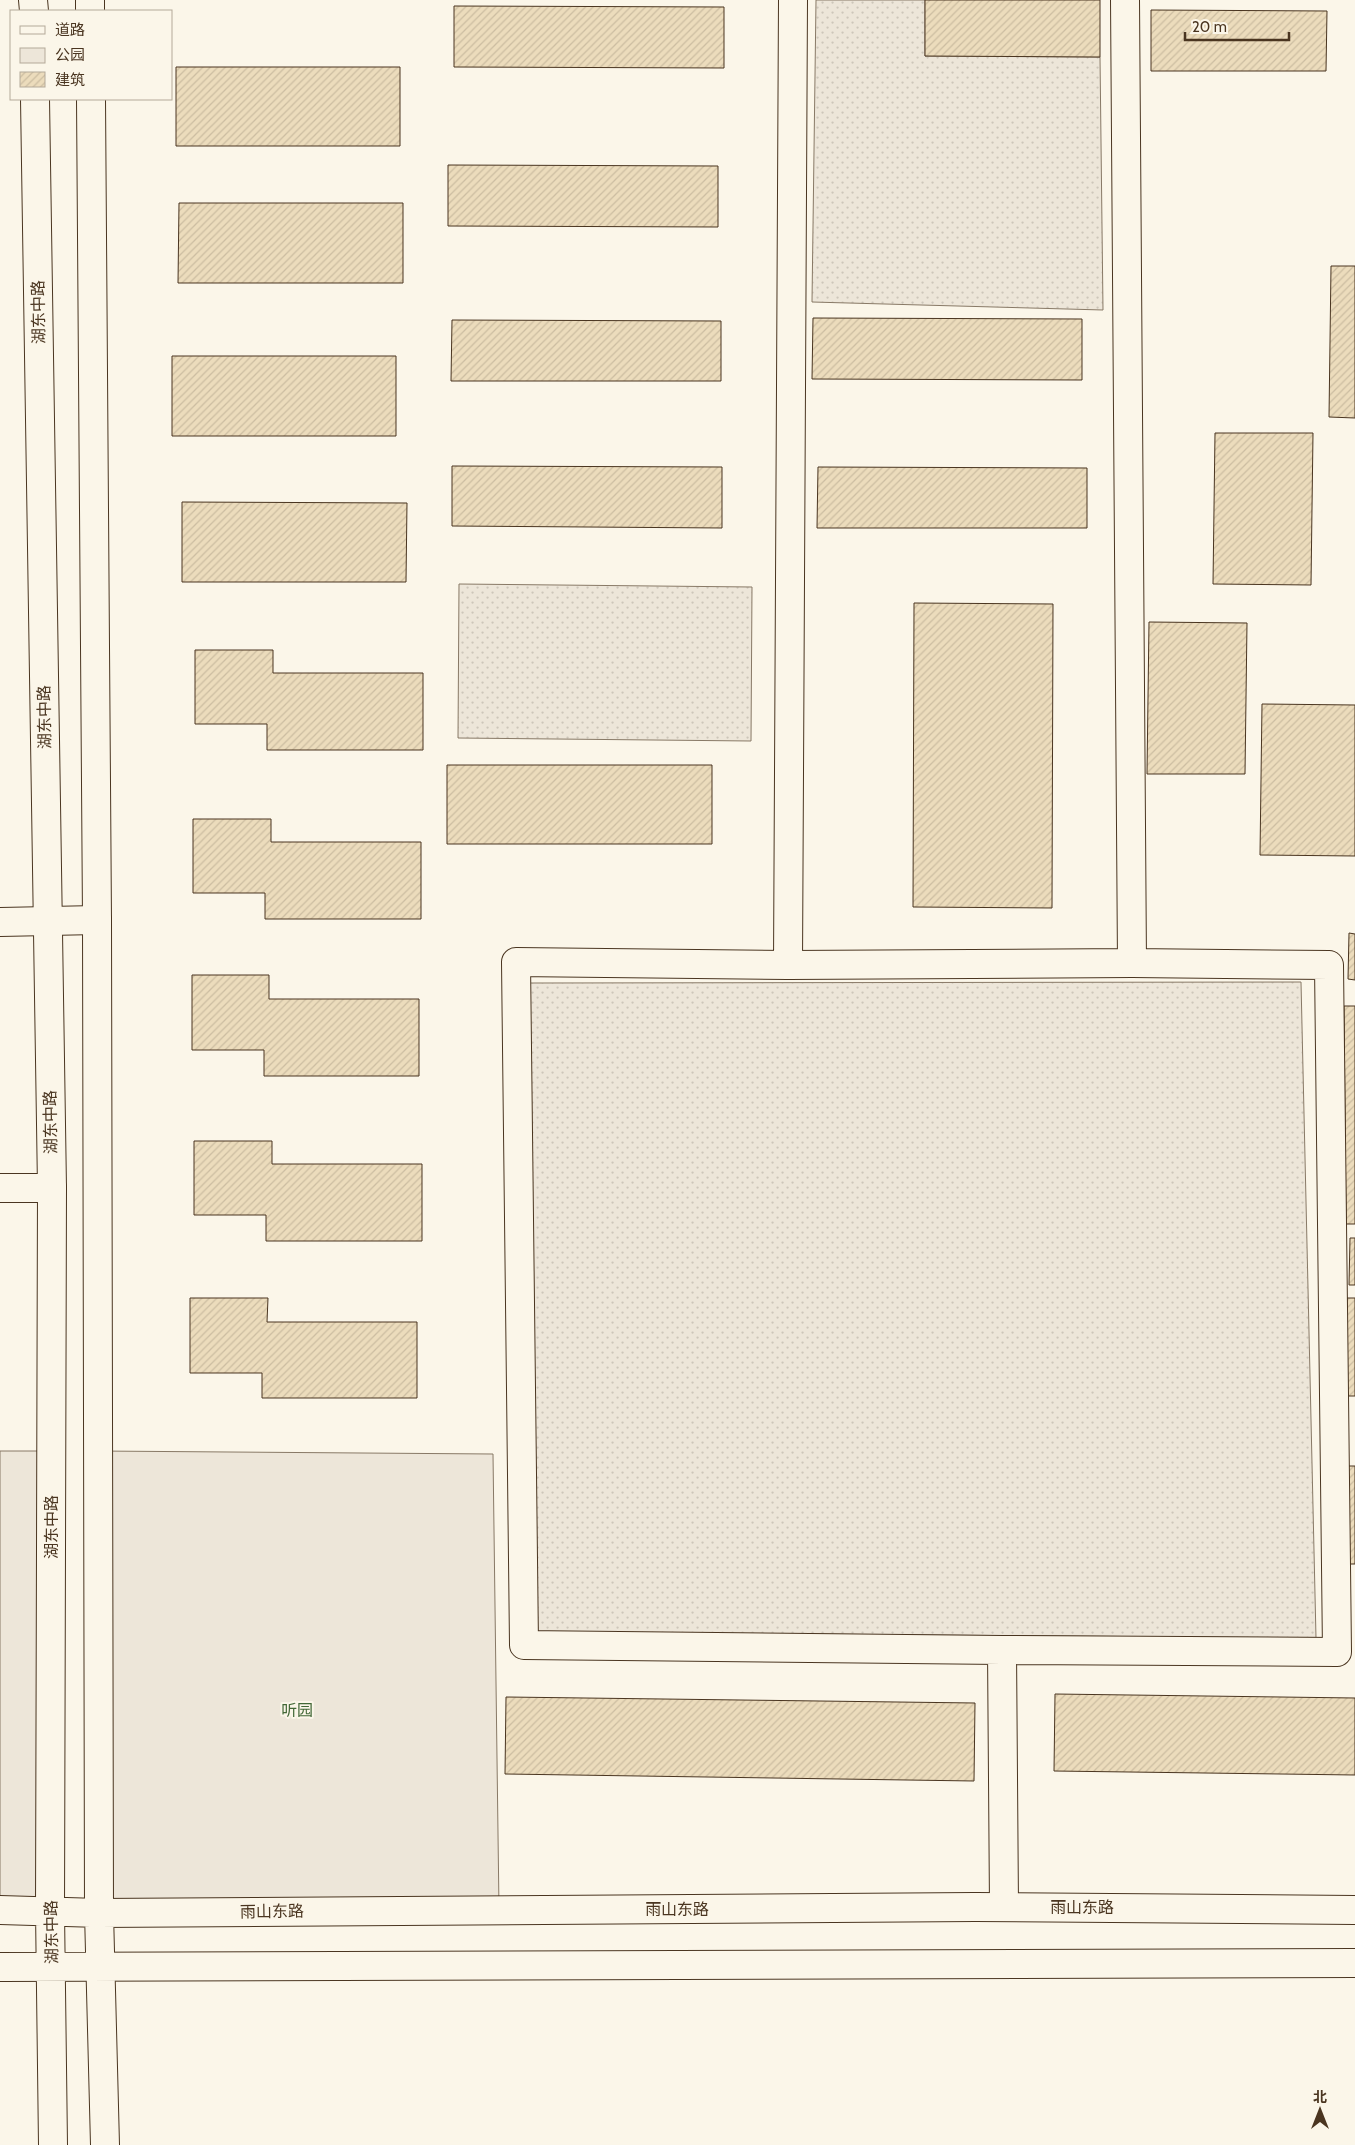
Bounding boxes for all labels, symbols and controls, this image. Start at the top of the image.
legend [10,10,172,100]
scale bar [1185,10,1289,42]
text: 20 m [1192,18,1227,36]
text: 道路 [55,21,85,39]
text: 公园 [55,46,85,64]
text: 建筑 [55,71,85,89]
street label: 湖东中路 [28,280,49,344]
street label: 湖东中路 [34,685,55,749]
street label: 湖东中路 [40,1090,61,1154]
street label: 湖东中路 [42,1495,61,1559]
park label: 听园 [281,1701,313,1720]
street label: 雨山东路 [1050,1898,1114,1917]
street label: 湖东中路 [41,1900,62,1964]
street label: 雨山东路 [645,1900,709,1919]
street label: 雨山东路 [240,1901,304,1922]
north arrow [1295,2085,1345,2135]
text: 北 [1313,2088,1327,2106]

